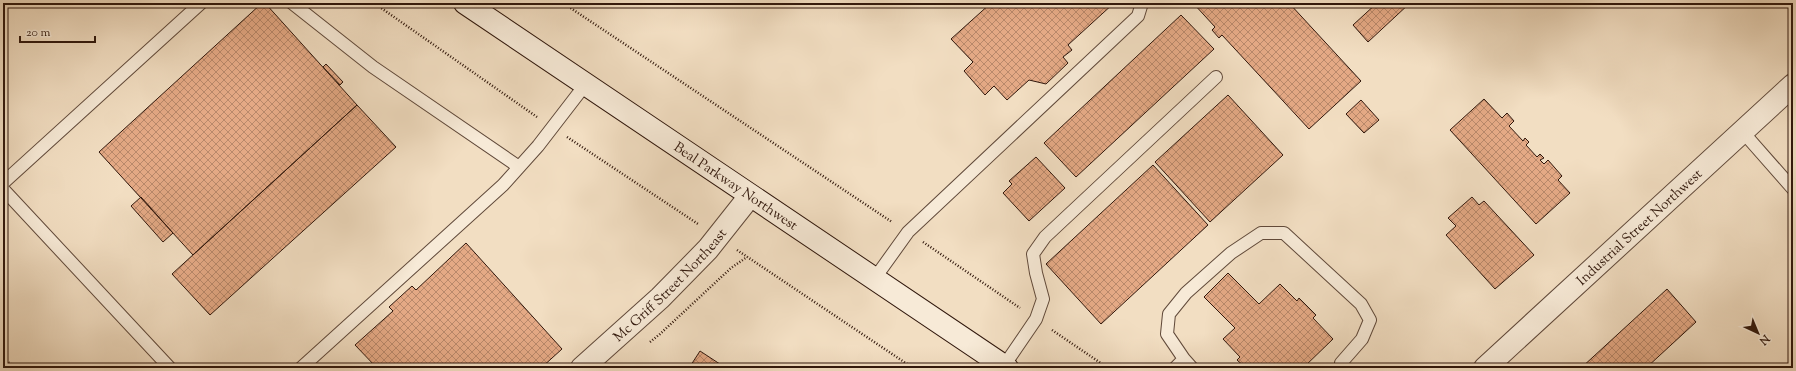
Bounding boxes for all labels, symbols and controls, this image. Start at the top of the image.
scale bar [20,18,95,44]
text: 20 m [26,24,51,42]
street label: Beal Parkway Northwest [669,138,801,236]
street label: Industrial Street Northwest [1573,165,1708,291]
street label: Mc Griff Street Northeast [610,225,733,347]
north arrow [1738,313,1778,353]
text: N [1755,330,1774,348]

